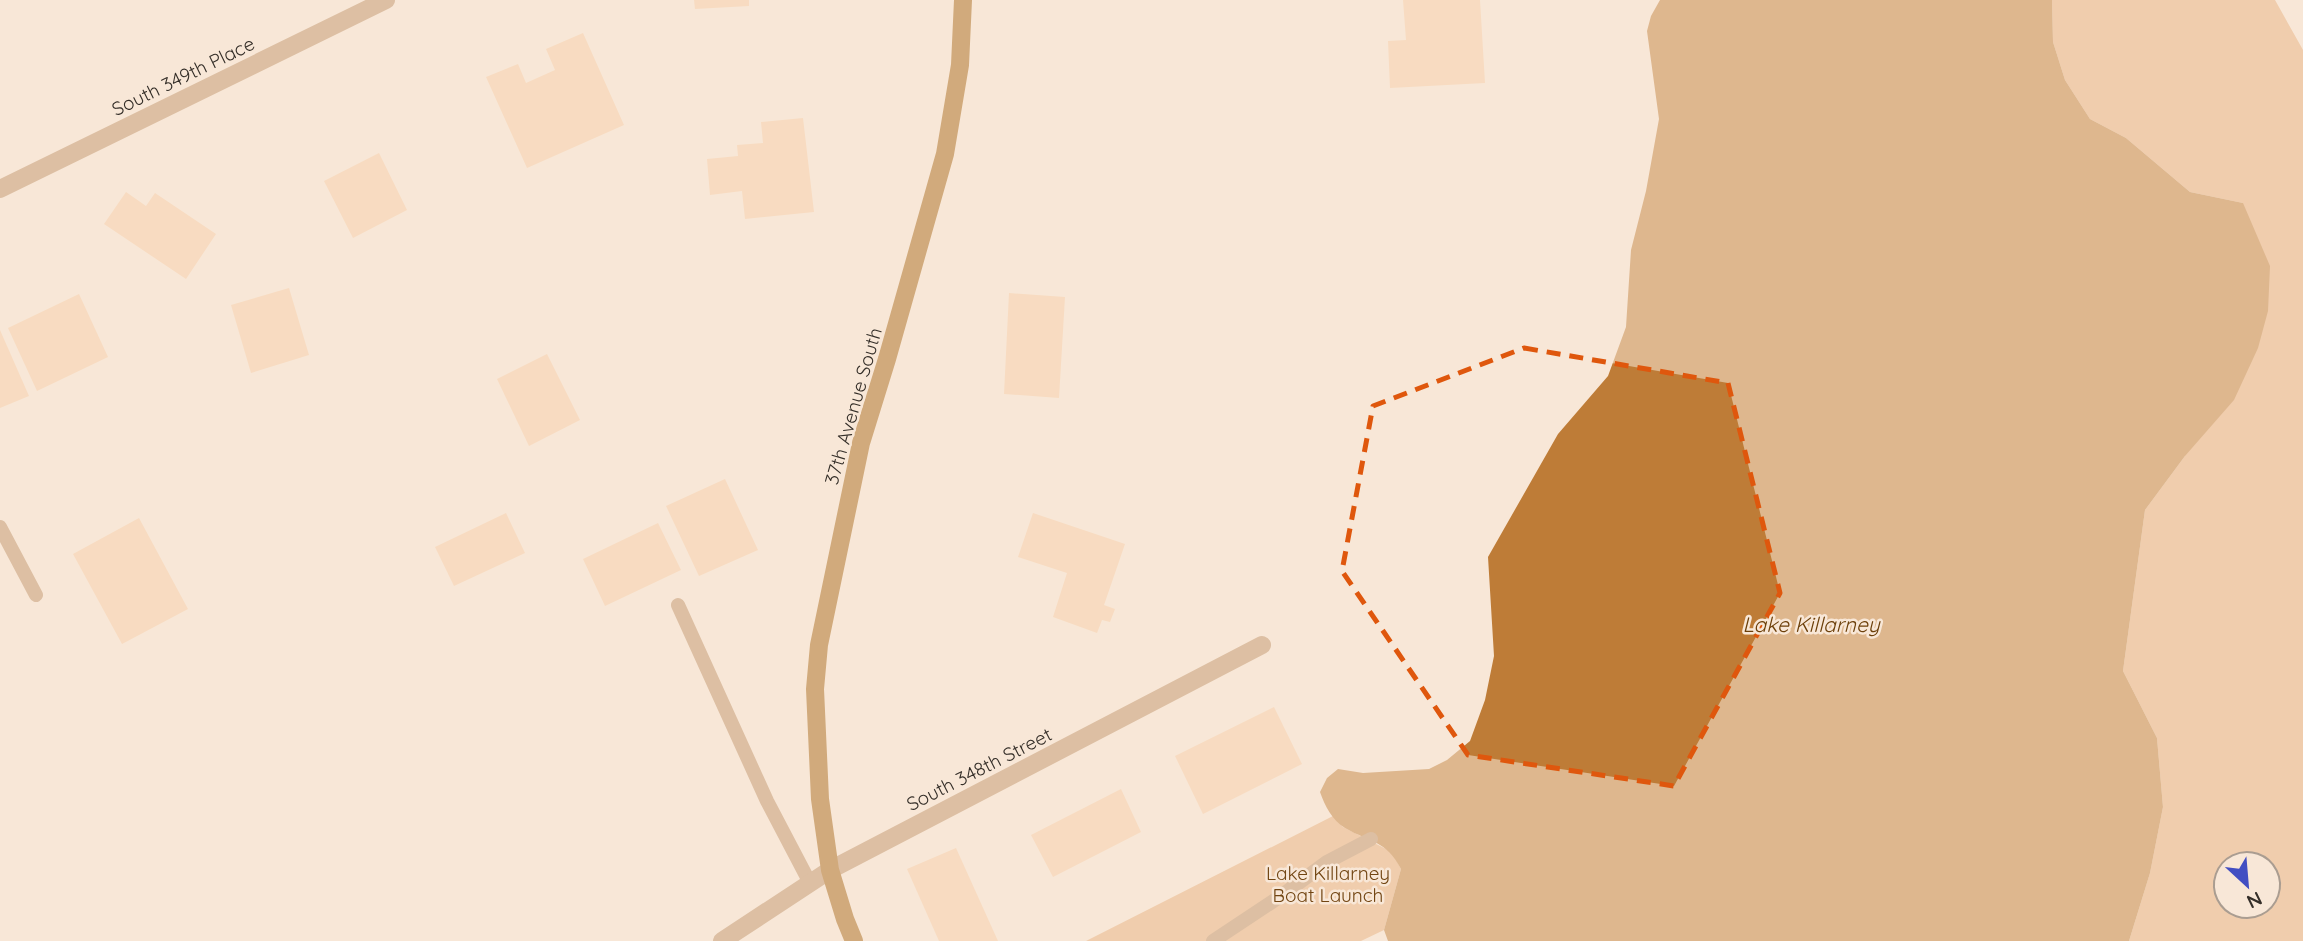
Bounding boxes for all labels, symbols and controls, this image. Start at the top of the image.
street label: South 349th Place [108,31,258,121]
street label: 37th Avenue South [819,325,887,487]
water label: Lake Killarney [1742,611,1881,637]
street label: South 348th Street [902,722,1056,816]
north arrow [2212,850,2282,920]
park label: Lake Killarney Boat Launch [1266,861,1390,907]
text: N [2243,886,2266,914]

